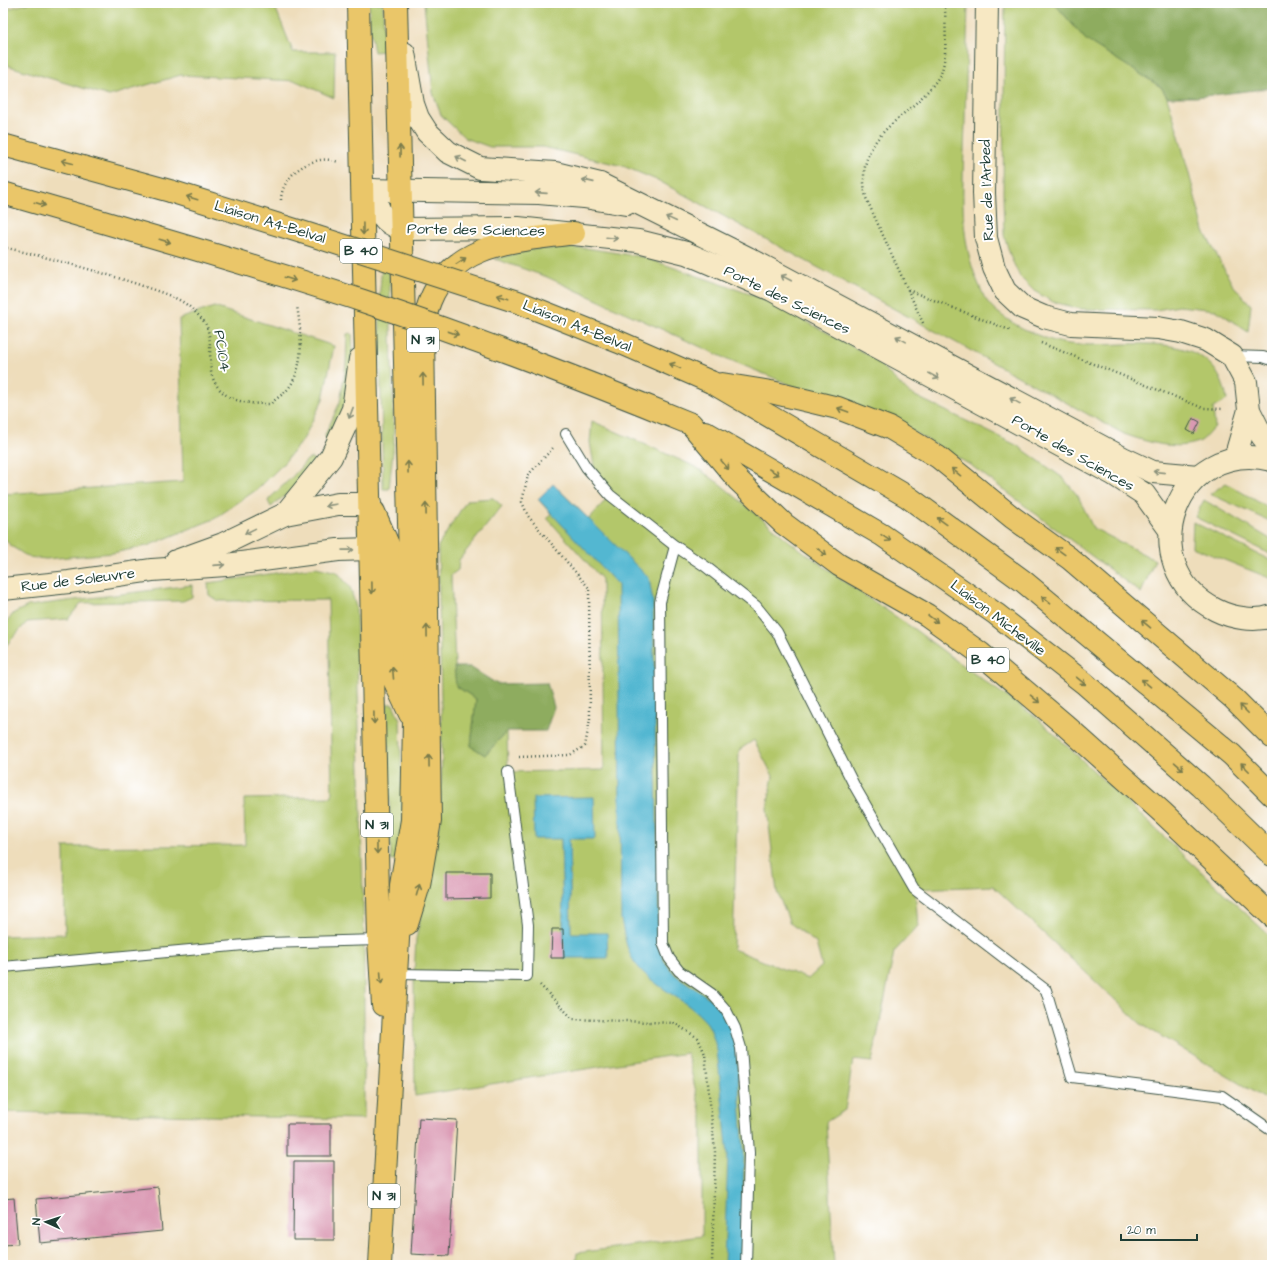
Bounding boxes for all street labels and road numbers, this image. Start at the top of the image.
street label: Rue de l'Arbed [975,139,999,241]
street label: Liaison A4-Belval [212,195,328,249]
street label: Porte des Sciences [407,218,546,242]
road number: B 40 [340,239,382,263]
street label: Porte des Sciences [720,260,854,340]
street label: Liaison A4-Belval [520,295,634,357]
road number: N 31 [407,328,439,352]
street label: PC104 [208,329,236,373]
street label: Porte des Sciences [1008,409,1138,497]
street label: Rue de Soleuvre [20,563,136,597]
street label: Liaison Micheville [946,575,1050,661]
road number: B 40 [967,648,1009,672]
road number: N 31 [361,813,393,837]
road number: N 31 [368,1184,400,1208]

